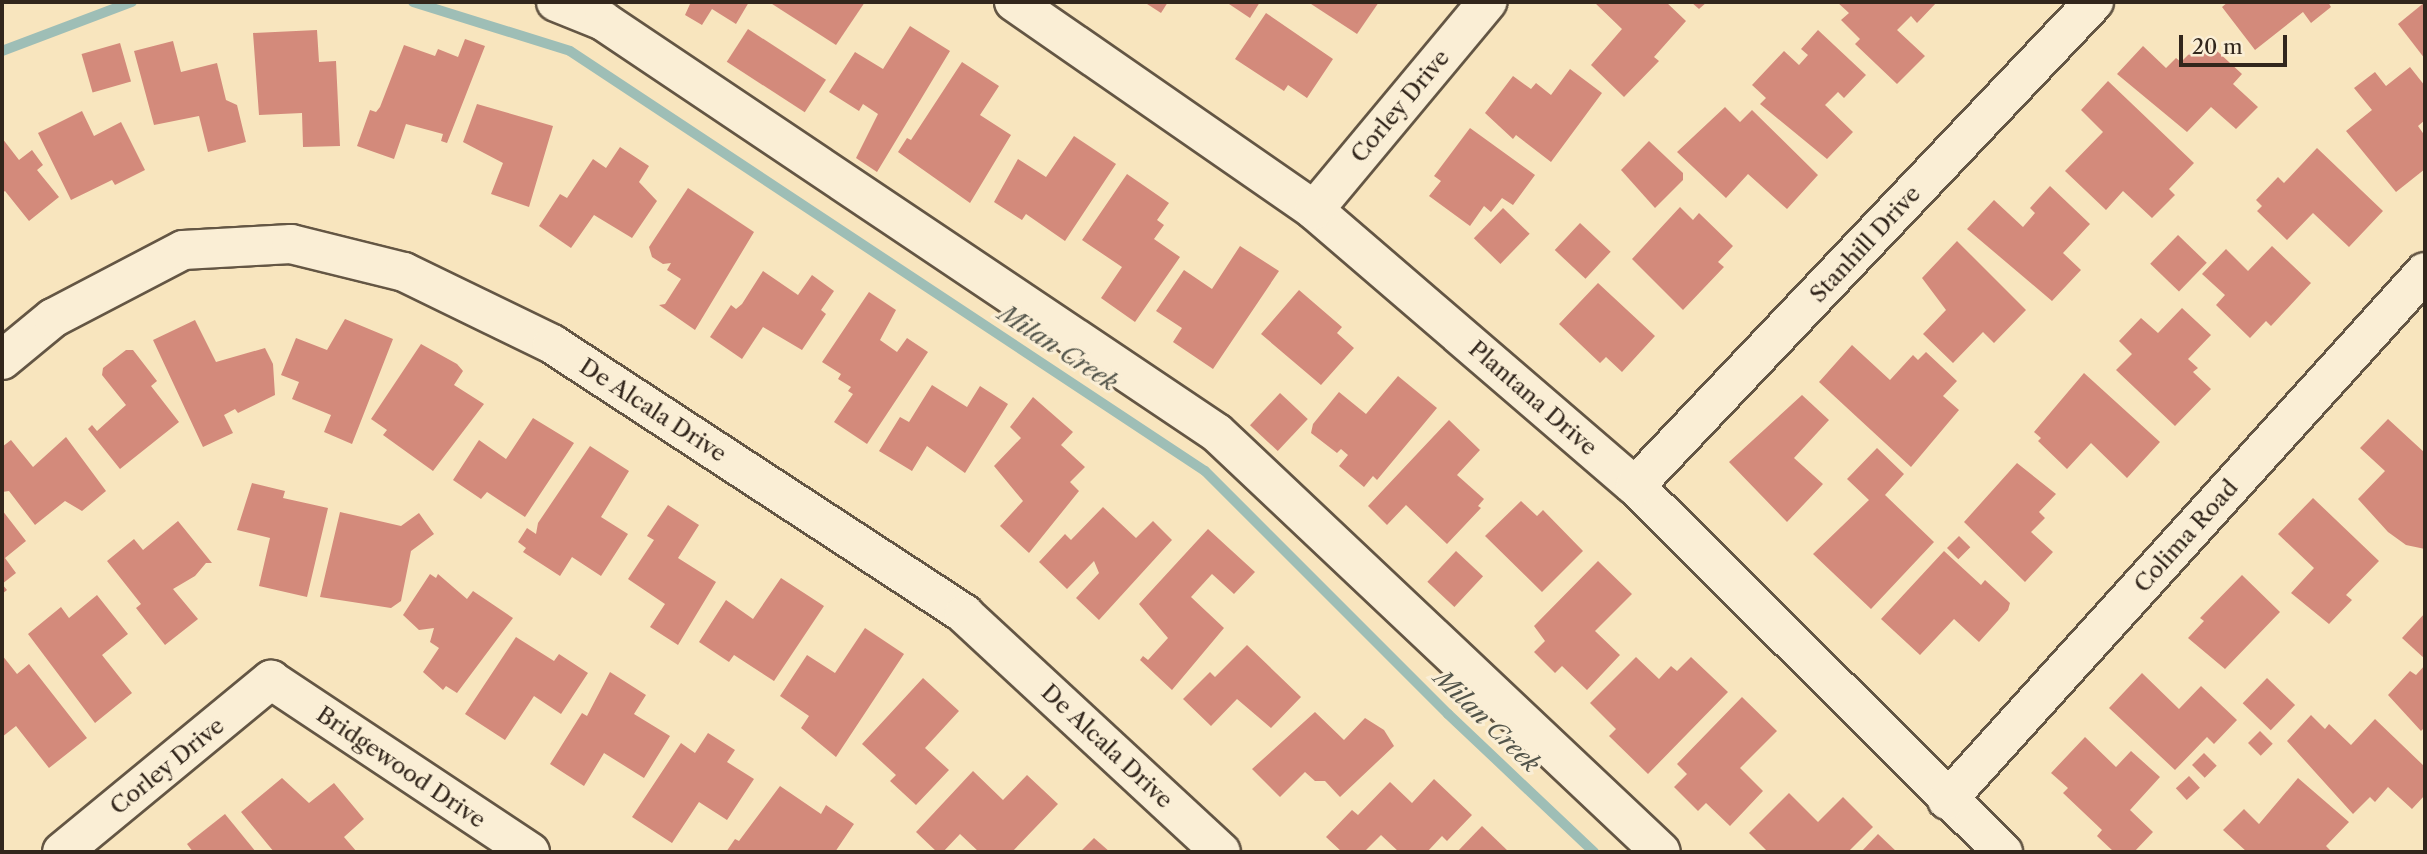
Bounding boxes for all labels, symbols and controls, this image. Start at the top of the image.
scale bar [2182,21,2290,65]
text: 20 m [2192,34,2243,59]
street label: Corley Drive [1345,44,1455,168]
street label: Stanhill Drive [1804,180,1926,308]
water label: Milan Creek [993,299,1123,397]
street label: Plantana Drive [1463,335,1603,461]
street label: De Alcala Drive [574,352,732,468]
street label: Colima Road [2128,474,2244,598]
water label: Milan Creek [1428,664,1546,778]
street label: De Alcala Drive [1035,678,1179,814]
street label: Bridgewood Drive [311,700,491,834]
street label: Corley Drive [104,711,230,821]

